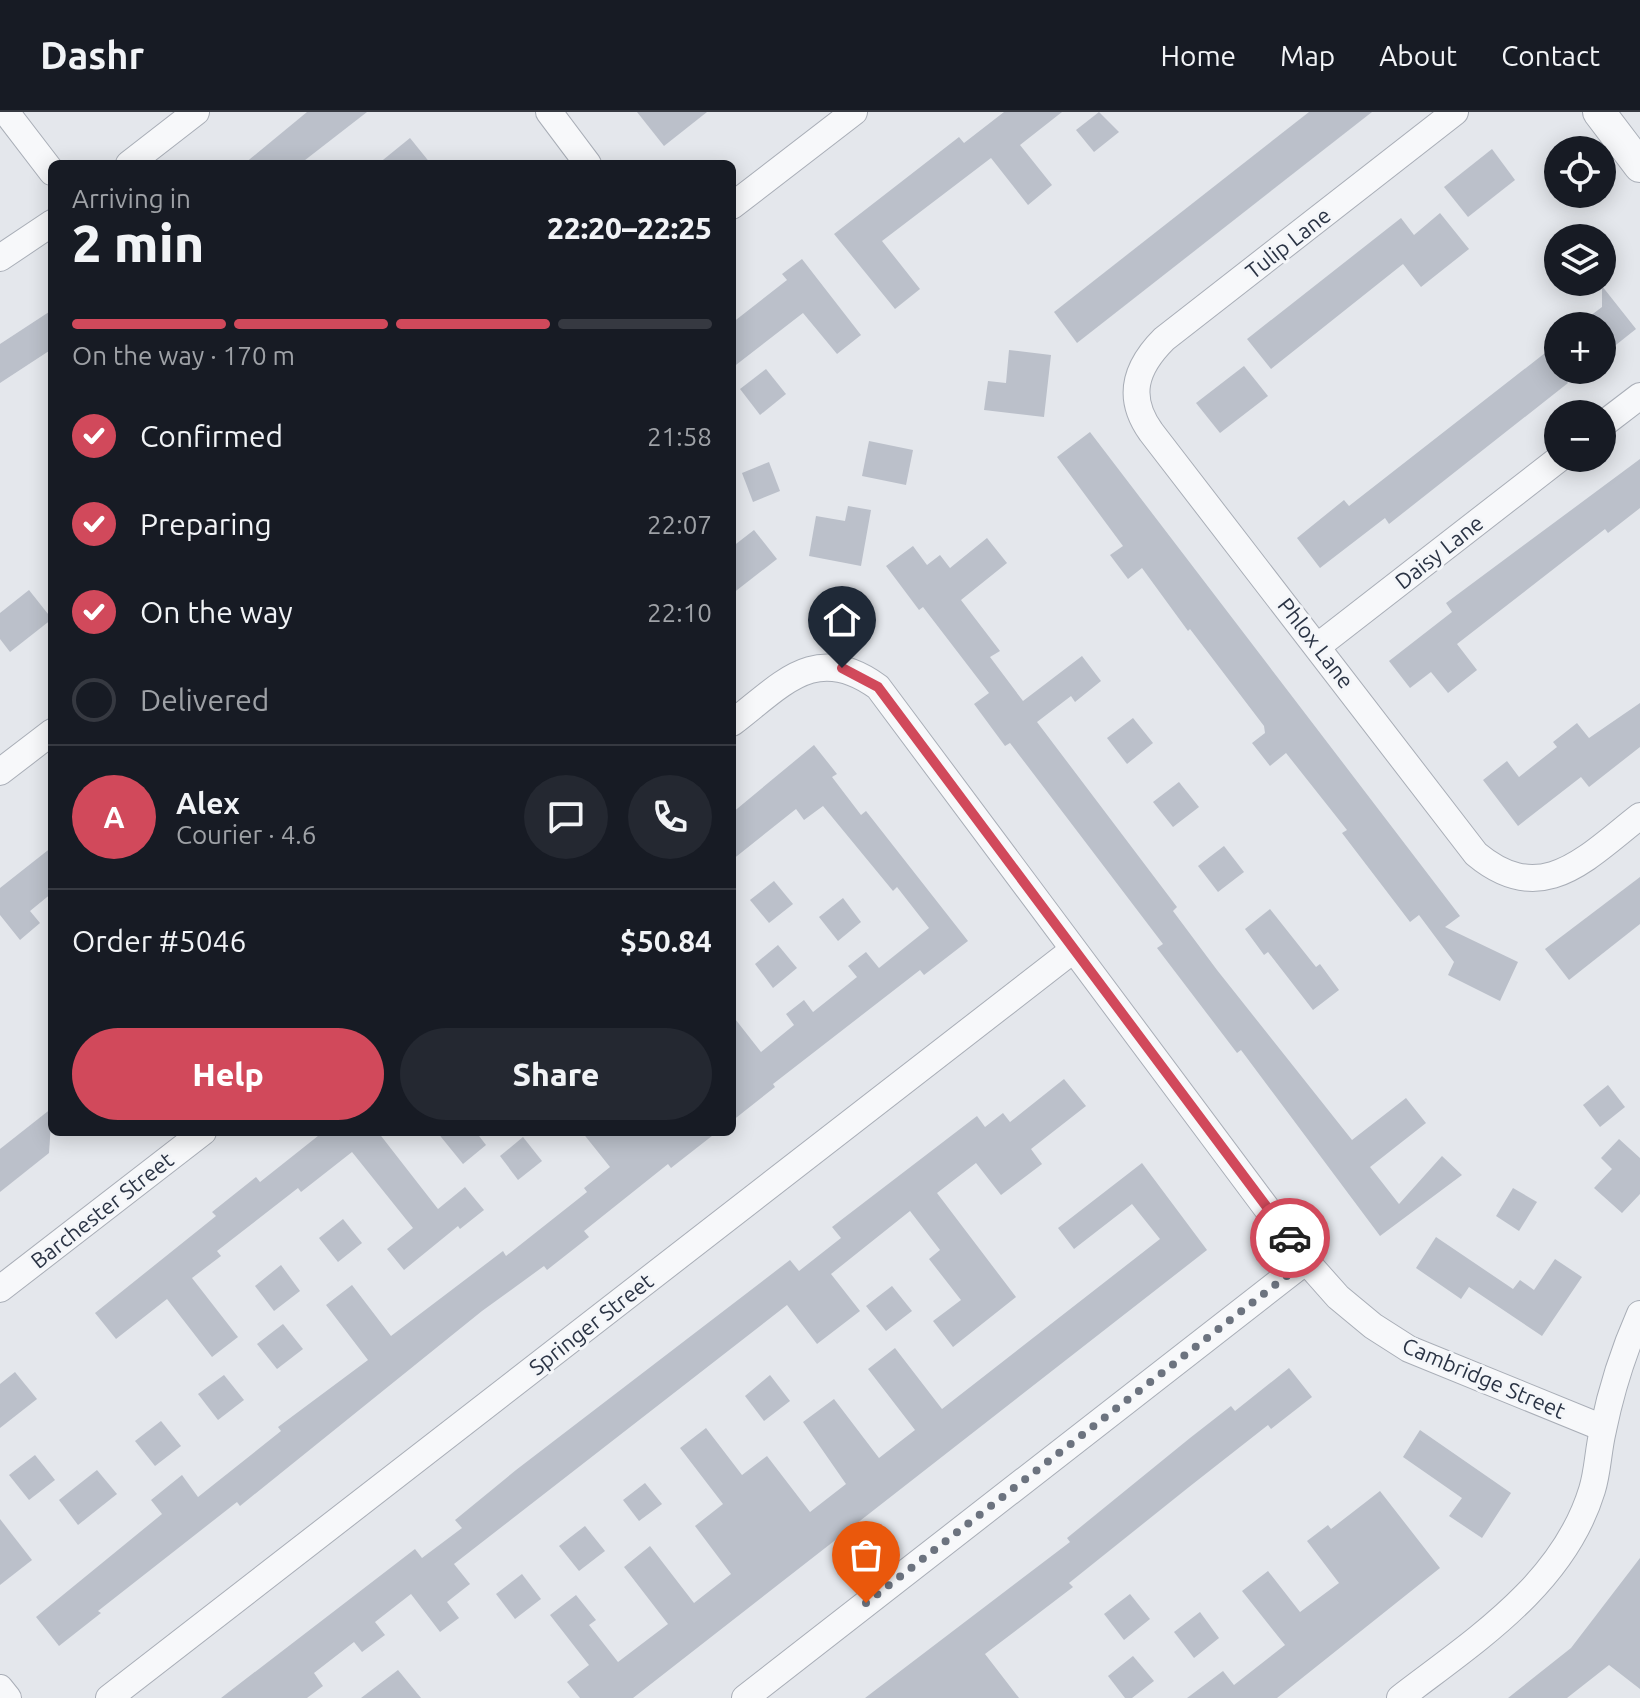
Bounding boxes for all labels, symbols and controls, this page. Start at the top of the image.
text: Dashr [40,34,144,76]
text: Home [1161,40,1236,71]
text: Map [1280,40,1335,71]
text: About [1379,40,1457,71]
text: Contact [1501,40,1600,71]
map controls [1544,136,1616,472]
button: locate [1544,136,1616,208]
text: Arriving in [72,184,191,213]
street label: Tulip Lane [1240,202,1335,283]
text: 22:20–22:25 [547,211,712,245]
text: 2 min [72,214,204,272]
button: layers [1544,224,1616,296]
button: + [1544,312,1616,384]
text: On the way · 170 m [72,341,295,370]
button: − [1544,400,1616,472]
icon: check [72,414,116,458]
text: Confirmed [140,419,283,453]
text: 21:58 [647,422,712,451]
icon: check [72,502,116,546]
text: Preparing [140,507,272,541]
text: 22:07 [647,510,712,539]
street label: Daisy Lane [1390,510,1488,594]
pin [808,586,876,668]
icon: check [72,590,116,634]
street label: Phlox Lane [1273,593,1359,693]
text: On the way [140,595,293,629]
text: 22:10 [647,598,712,627]
icon: home [820,598,864,642]
text: Delivered [140,683,269,717]
button: chat [524,775,608,859]
button: phone [628,775,712,859]
text: Alex [176,786,240,820]
text: A [103,800,125,834]
text: Courier · 4.6 [176,820,316,849]
text: Order #5046 [72,924,246,958]
text: $50.84 [620,924,712,958]
button: Help [72,1028,384,1120]
button: Share [400,1028,712,1120]
street label: Barchester Street [26,1146,178,1273]
courier [1250,1198,1330,1278]
icon: car [1268,1216,1312,1260]
street label: Springer Street [524,1267,658,1380]
street label: Cambridge Street [1399,1332,1570,1423]
pin [832,1521,900,1603]
icon: bag [844,1533,888,1577]

